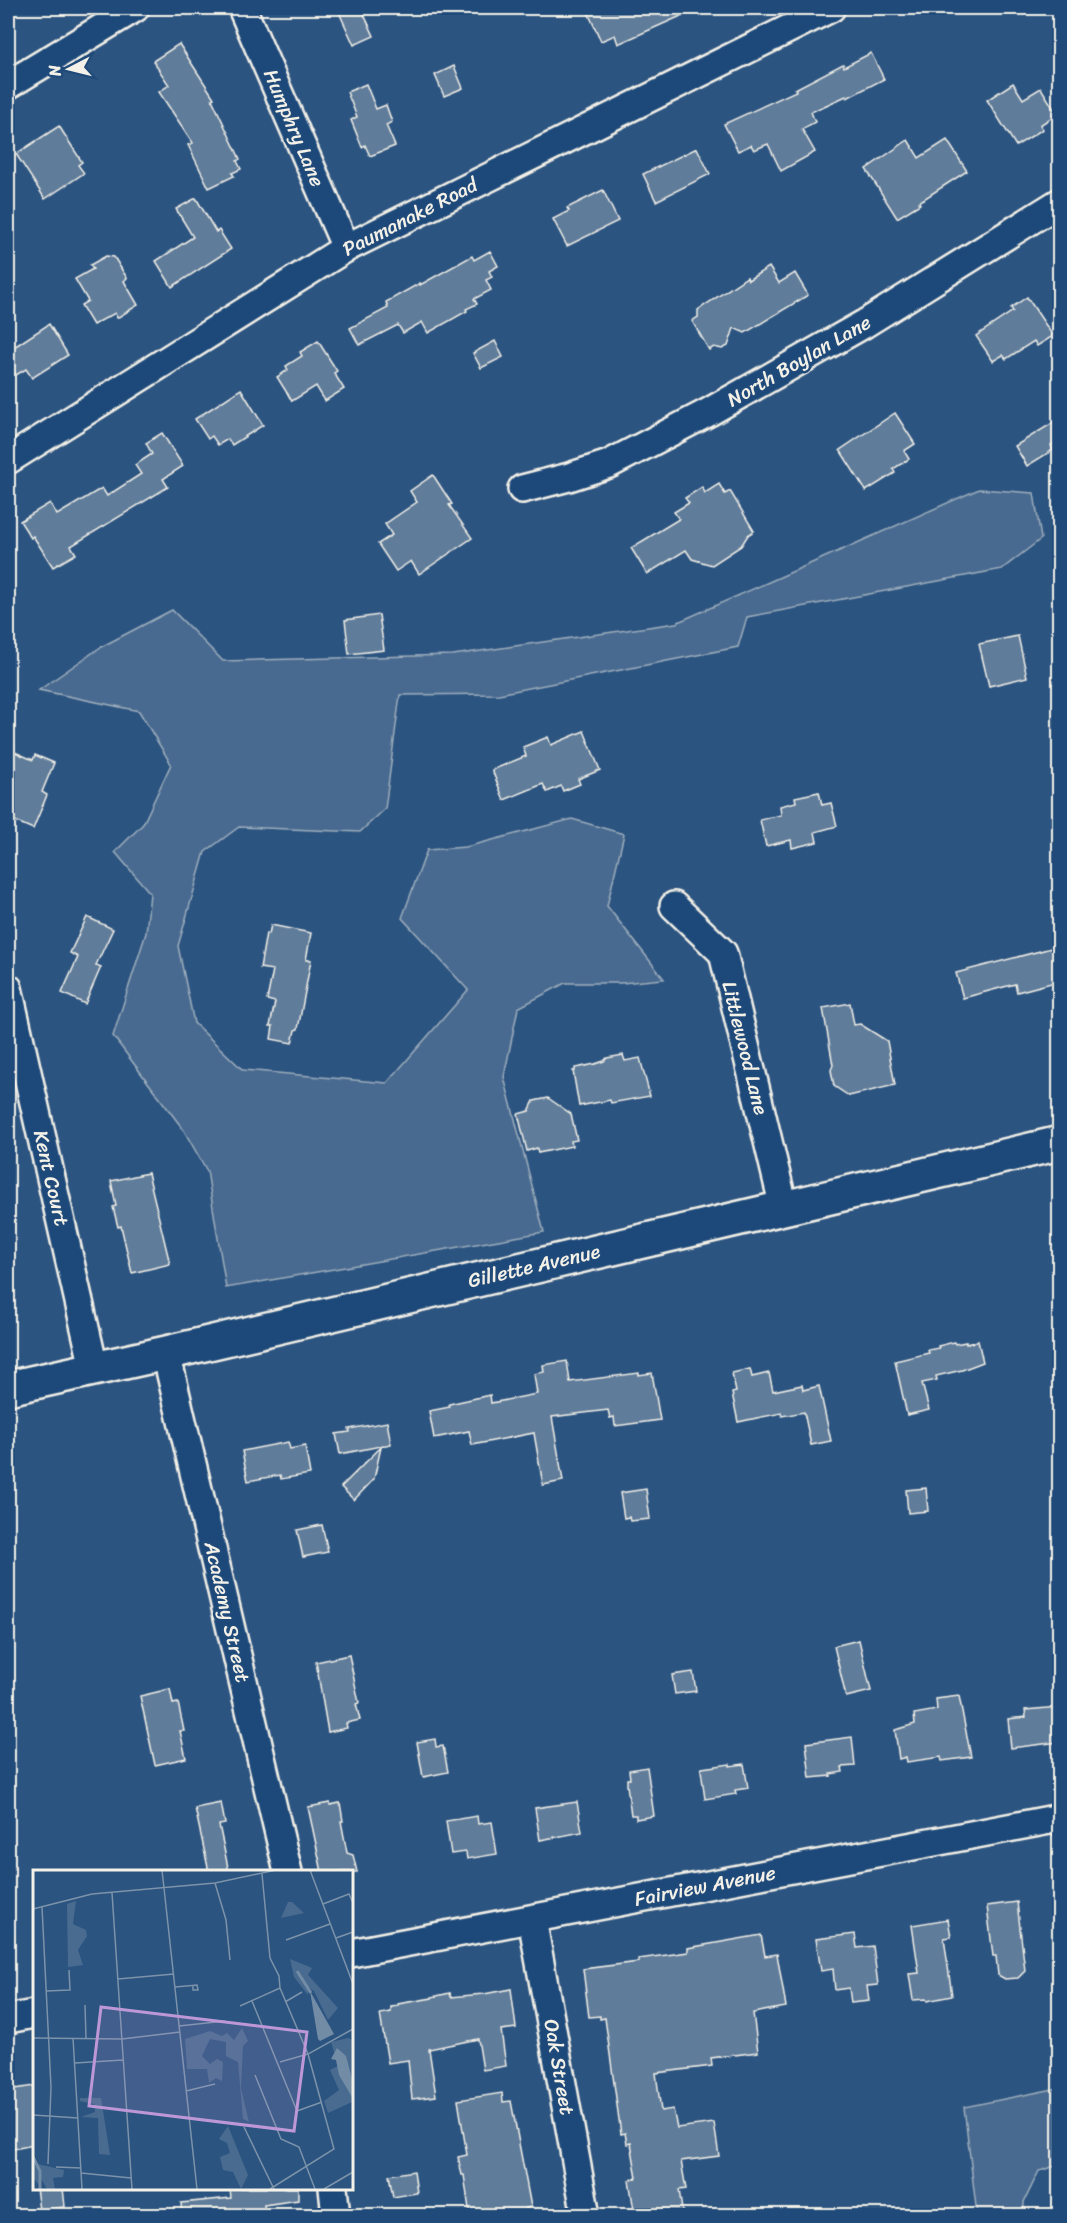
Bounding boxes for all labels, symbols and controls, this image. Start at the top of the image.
north arrow [39,39,99,99]
text: N [39,63,70,79]
street label: Humphry Lane [253,63,335,193]
street label: Paumanake Road [336,167,485,266]
street label: North Boylan Lane [720,305,878,417]
street label: Littlewood Lane [711,977,779,1119]
street label: Kent Court [23,1127,79,1230]
street label: Gillette Avenue [464,1234,604,1298]
street label: Academy Street [194,1537,260,1686]
street label: Fairview Avenue [631,1855,779,1917]
inset map [33,1870,352,2190]
street label: Oak Street [533,2016,585,2118]

